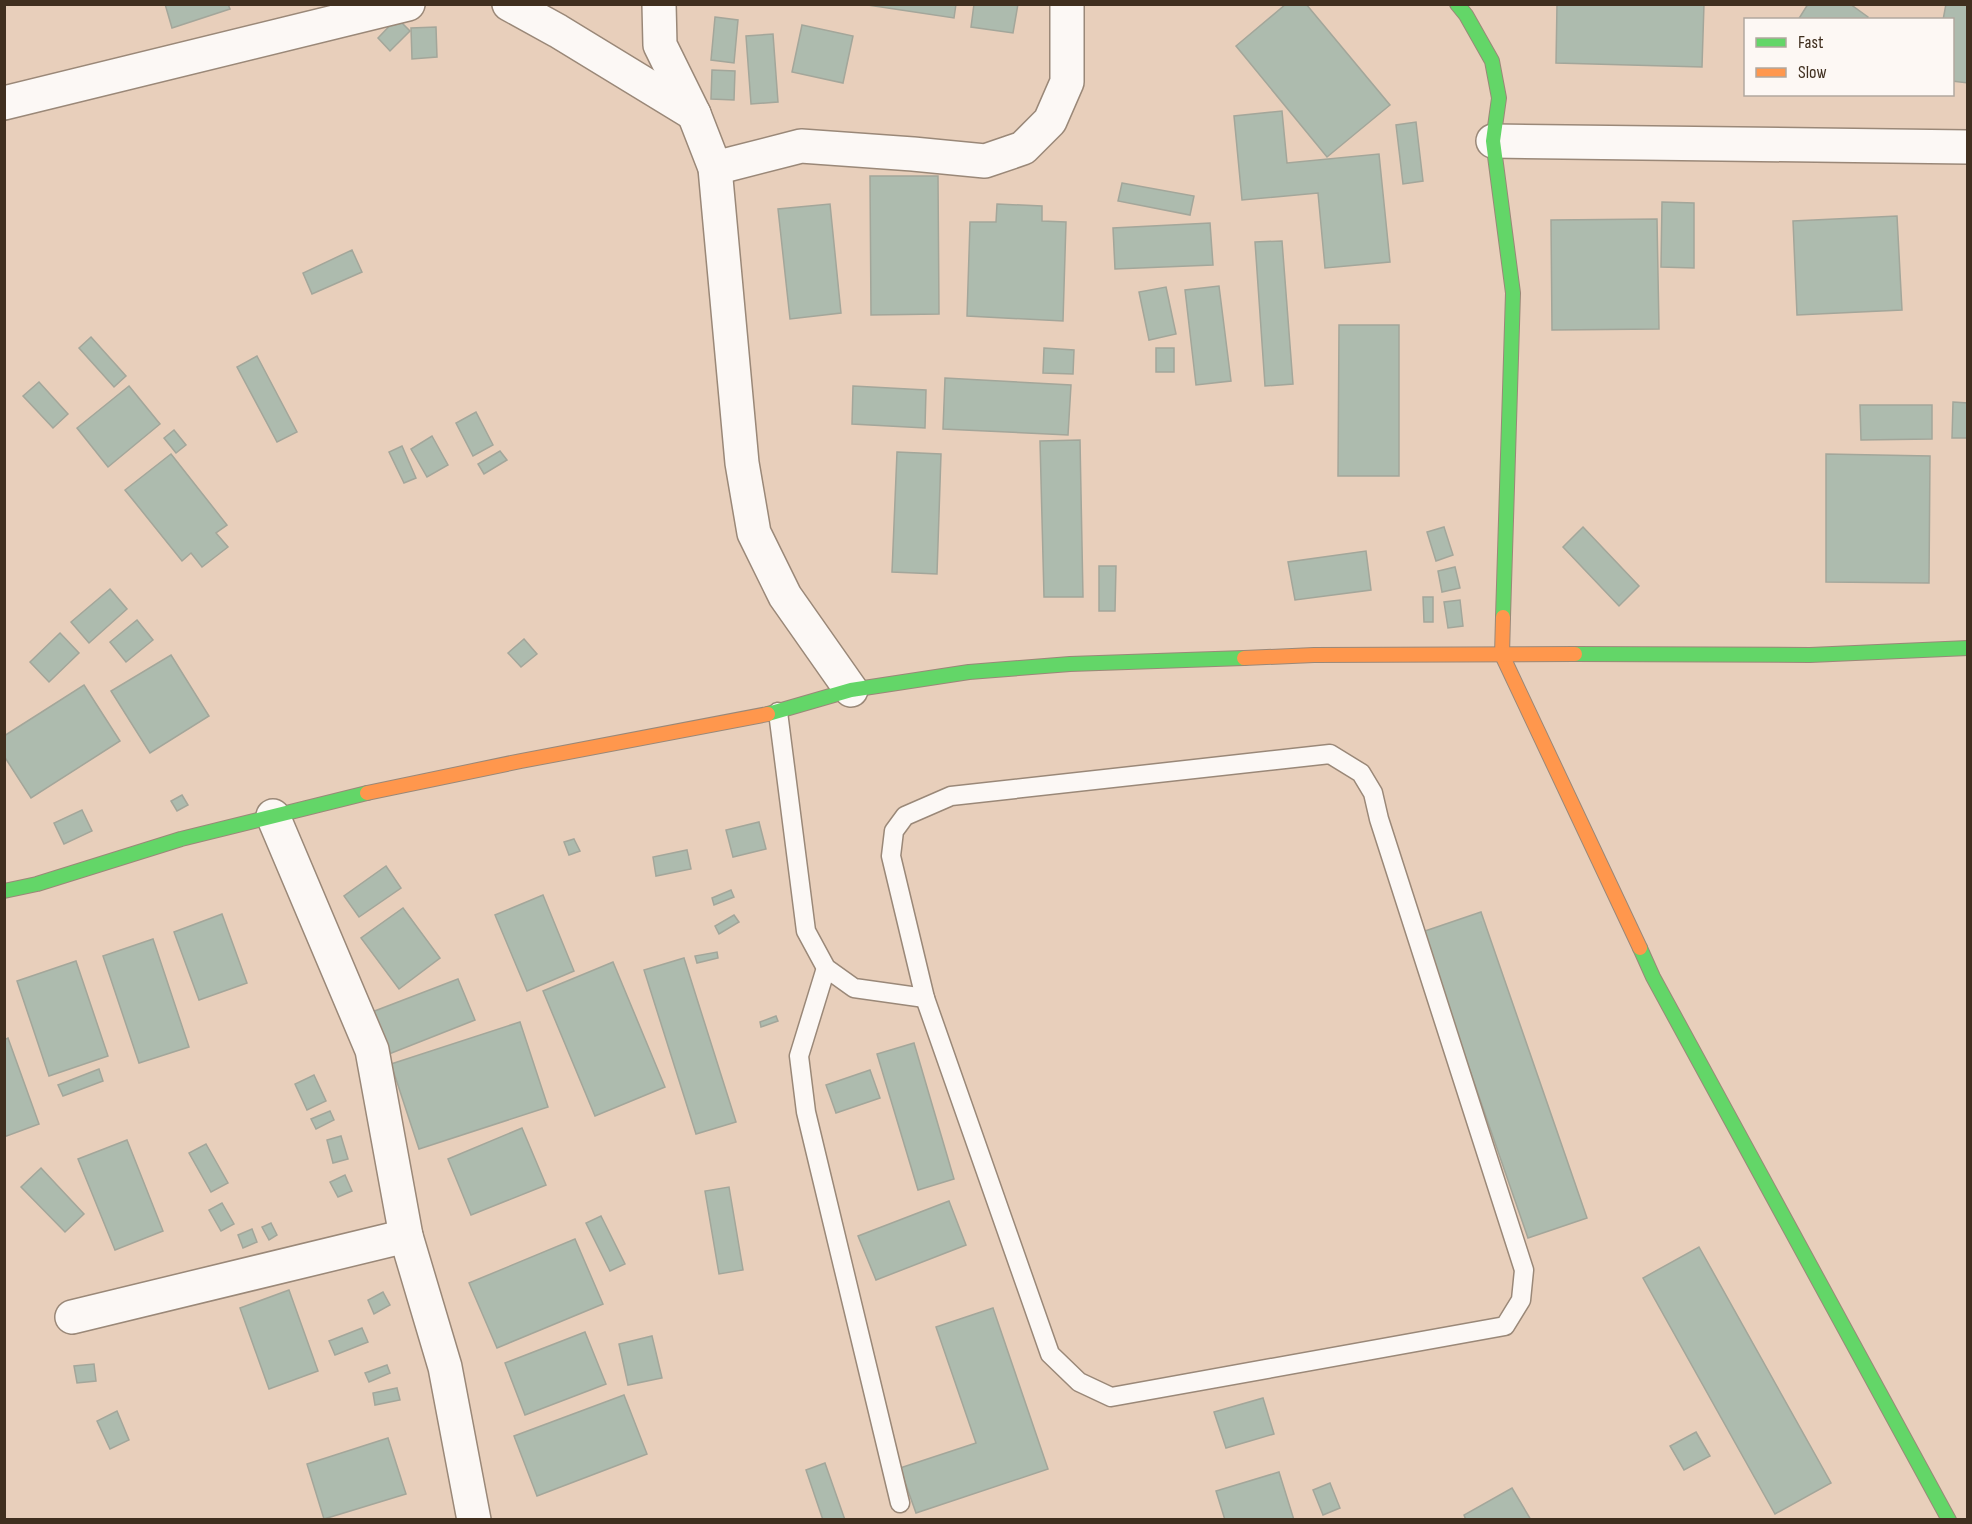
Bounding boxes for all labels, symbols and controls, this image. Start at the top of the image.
legend [1744,18,1954,96]
text: Fast [1798,32,1824,53]
text: Slow [1798,62,1827,83]

